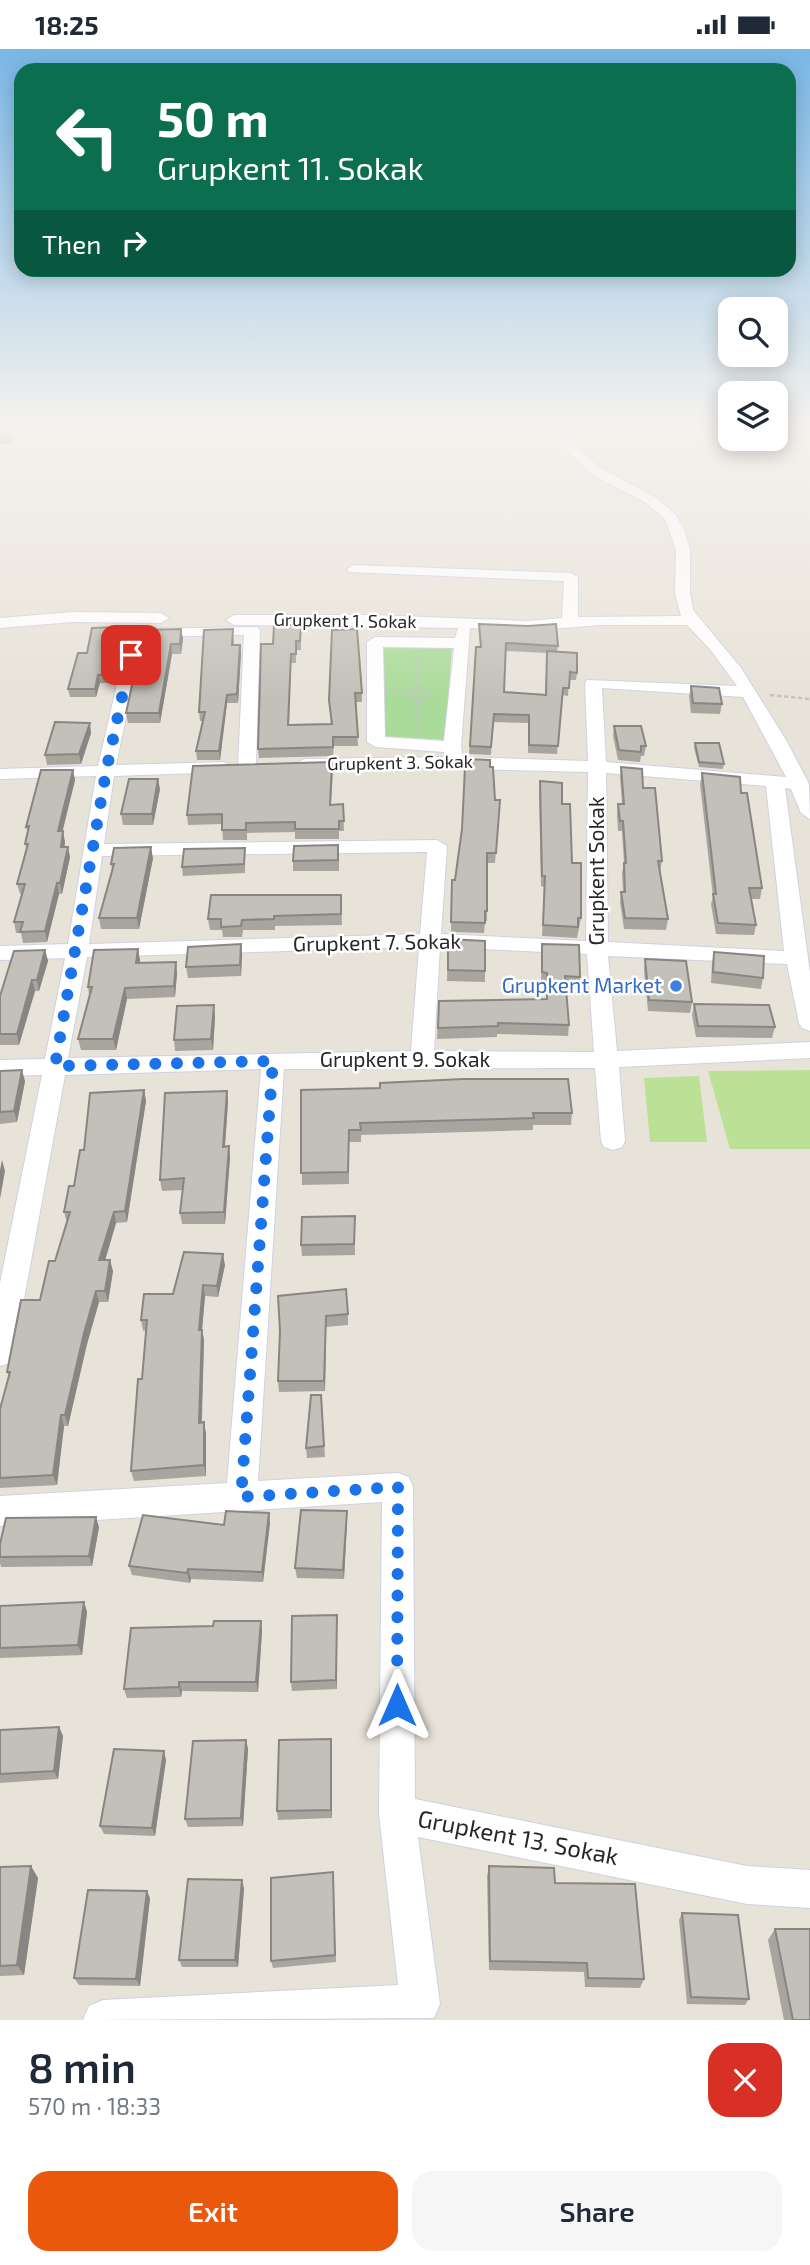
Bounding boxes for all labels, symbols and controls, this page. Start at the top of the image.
text: 18:25 [35,9,99,40]
text: 50 m [157,88,269,147]
icon: left [42,91,133,182]
text: Grupkent 11. Sokak [157,148,424,186]
icon: right [115,224,153,262]
text: Then [42,228,101,259]
map controls [718,297,788,451]
button: search [718,297,788,367]
button: layers [718,381,788,451]
street label: Grupkent 1. Sokak [273,608,417,632]
pin [101,625,161,685]
icon: arrive [112,636,150,674]
street label: Grupkent 3. Sokak [327,750,473,774]
street label: Grupkent Sokak [583,796,608,945]
street label: Grupkent 7. Sokak [293,928,462,955]
place label: Grupkent Market [502,972,662,997]
marker: Grupkent Market [668,978,684,994]
street label: Grupkent 9. Sokak [320,1046,491,1071]
position arrow [360,1668,434,1742]
street label: Grupkent 13. Sokak [415,1803,621,1870]
text: 8 min [28,2041,136,2091]
button: close [708,2043,782,2117]
text: 570 m · 18:33 [28,2092,161,2120]
button: Exit [28,2171,398,2251]
button: Share [412,2171,782,2251]

